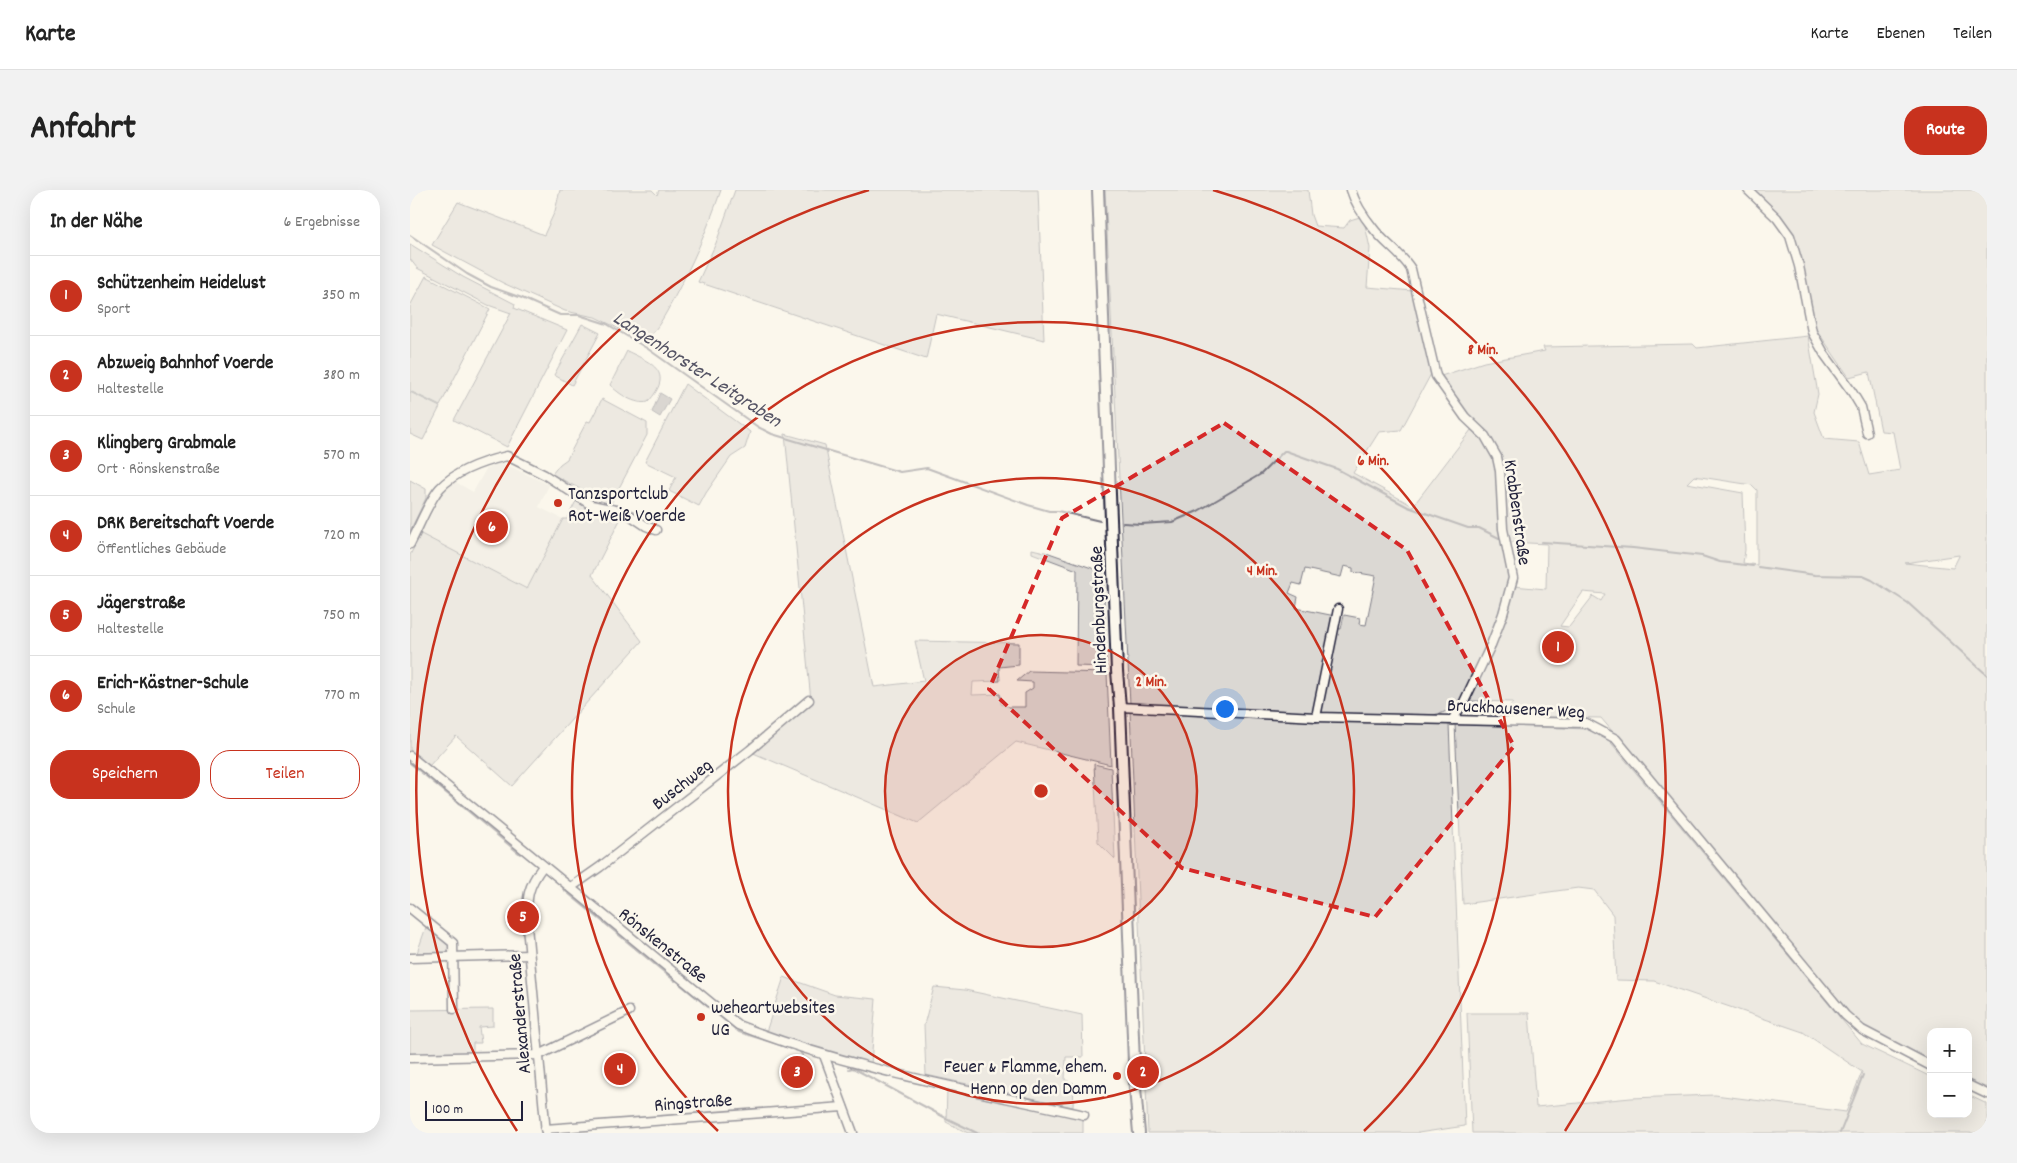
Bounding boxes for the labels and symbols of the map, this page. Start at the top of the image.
water label: Langenhorster Leitgraben [607,305,787,436]
text: 8 Min. [1468,340,1499,362]
text: 6 Min. [1357,451,1389,473]
street label: Krabbenstraße [1495,458,1536,567]
place label: Tanzsportclub Rot-Weiß Voerde [568,482,686,531]
marker: Tanzsportclub Rot-Weiß Voerde [552,497,564,509]
pin: 6 [476,508,508,546]
street label: Hindenburgstraße [1085,545,1116,674]
text: 4 Min. [1247,561,1278,583]
pin: 1 [1542,628,1574,666]
text: 2 Min. [1136,672,1167,694]
street label: Bruckhausener Weg [1446,693,1585,728]
your location [1212,696,1238,722]
street label: Buschweg [647,753,719,818]
centre of rings [1032,782,1050,800]
pin: 5 [507,898,539,936]
street label: Rönskenstraße [611,902,712,991]
street label: Alexanderstraße [503,952,540,1075]
place label: weheartwebsites UG [711,996,835,1045]
marker: weheartwebsites UG [695,1011,707,1023]
pin: 4 [604,1050,636,1088]
pin: 3 [781,1053,813,1091]
pin: 2 [1127,1053,1159,1091]
place label: Feuer & Flamme, ehem. Henn op den Damm [944,1055,1107,1104]
marker: Feuer & Flamme, ehem. Henn op den Damm [1111,1070,1123,1082]
street label: Ringstraße [653,1088,733,1121]
scale bar [425,1098,522,1121]

